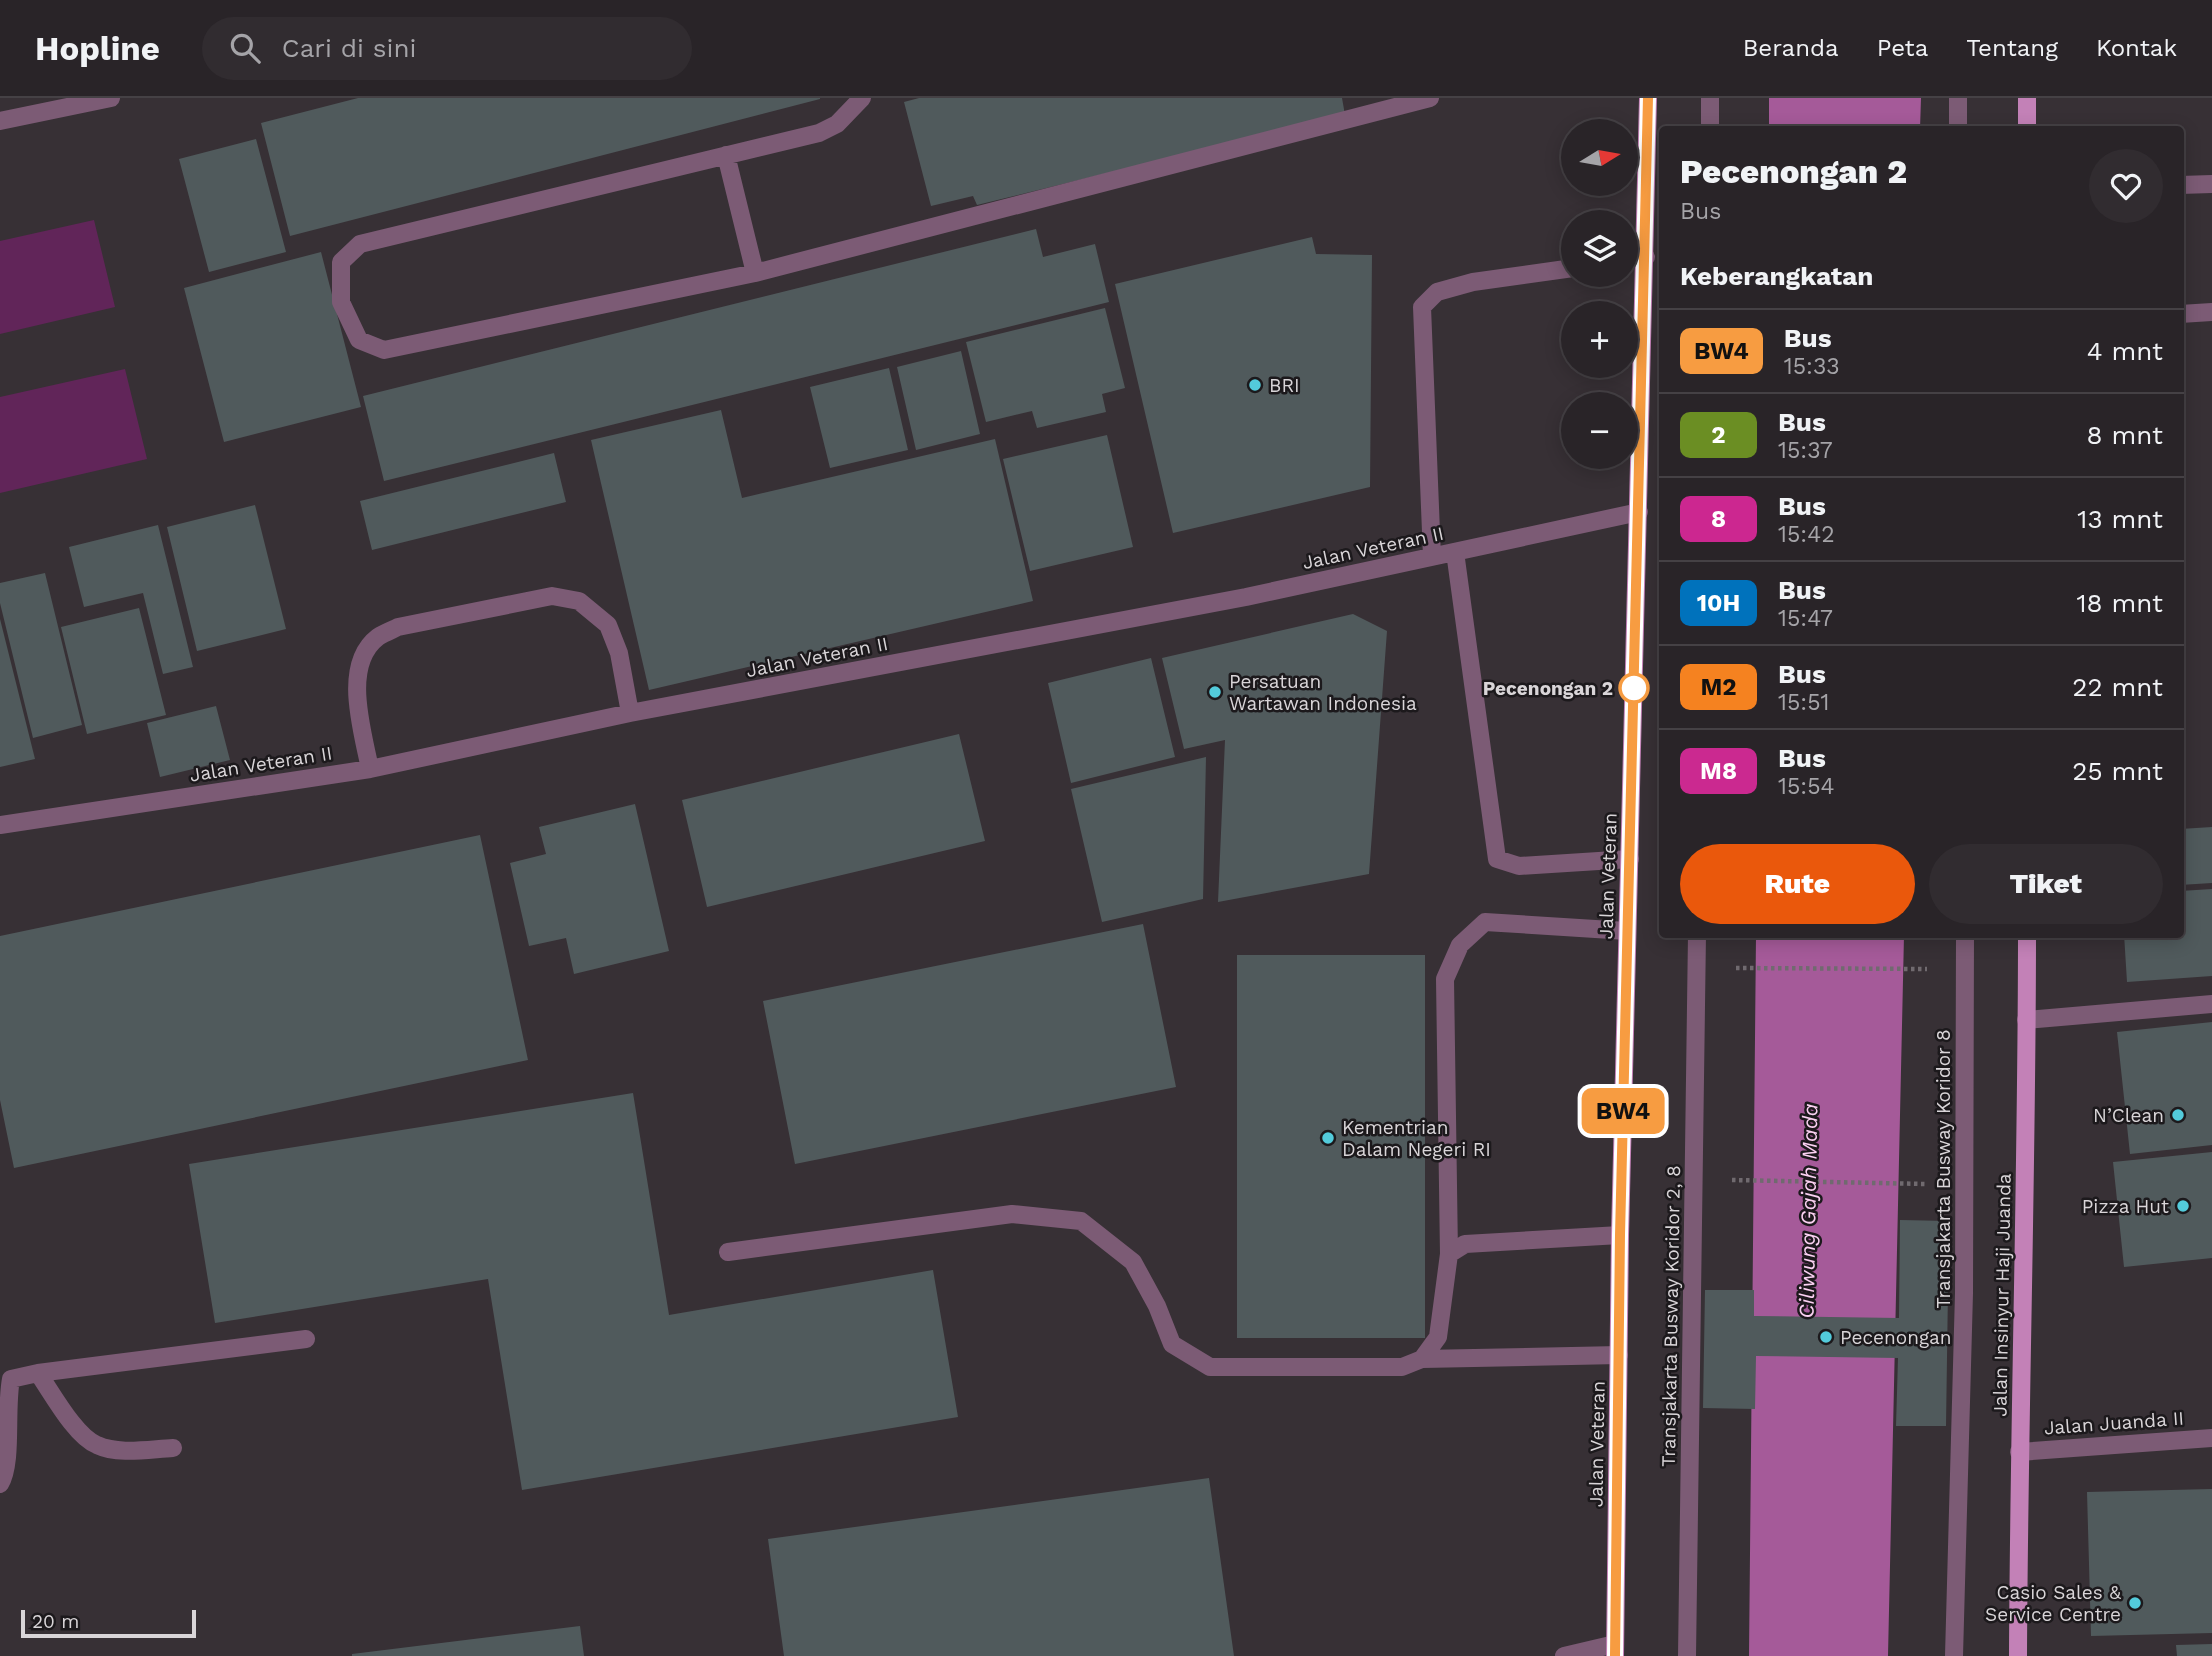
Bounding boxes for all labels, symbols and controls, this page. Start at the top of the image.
search box [202,17,692,80]
text: Hopline [35,29,160,68]
icon: search [226,29,264,67]
text: Cari di sini [282,33,416,63]
text: Beranda [1743,34,1839,62]
text: Peta [1877,34,1928,62]
text: Tentang [1966,34,2058,62]
text: Kontak [2096,34,2177,62]
north arrow [1561,119,1638,196]
map controls [1561,119,1638,469]
button: heart [2089,149,2163,223]
text: Pecenongan 2 [1680,152,1907,191]
text: Bus [1680,198,1721,225]
button: layers [1561,210,1638,287]
text: Keberangkatan [1680,261,1874,291]
button: + [1561,301,1638,378]
text: Bus [1784,323,1832,353]
text: 4 mnt [2087,336,2163,366]
text: BW4 [1694,337,1749,365]
text: 15:33 [1784,353,1840,380]
place label: BRI [1269,374,1300,397]
marker: BRI [1247,377,1263,393]
button: − [1561,392,1638,469]
text: Bus [1778,407,1826,437]
text: 8 mnt [2087,420,2163,450]
text: 2 [1711,421,1726,449]
text: 15:37 [1778,437,1833,464]
text: Bus [1778,491,1826,521]
text: 13 mnt [2077,504,2163,534]
text: 8 [1711,505,1726,533]
text: 15:42 [1778,521,1835,548]
street label: Jalan Veteran II [1300,522,1446,574]
text: Bus [1778,575,1826,605]
text: 18 mnt [2076,588,2163,618]
text: 10H [1697,589,1740,617]
text: 15:47 [1778,605,1833,632]
street label: Jalan Veteran II [744,632,890,682]
text: Bus [1778,659,1826,689]
place label: Persatuan Wartawan Indonesia [1229,670,1417,715]
text: 22 mnt [2072,672,2163,702]
marker: Pecenongan 2 [1619,673,1649,703]
text: M2 [1700,673,1737,701]
place label: Pecenongan 2 [1483,677,1613,700]
marker: Persatuan Wartawan Indonesia [1207,684,1223,700]
text: 15:51 [1778,689,1830,716]
street label: Jalan Veteran II [188,741,334,787]
text: Bus [1778,743,1826,773]
text: 25 mnt [2072,756,2163,786]
text: M8 [1700,757,1737,785]
text: 15:54 [1778,773,1835,800]
street label: Jalan Veteran [1594,812,1622,940]
button: Rute [1680,844,1915,924]
button: Tiket [1929,844,2163,924]
street label: Transjakarta Busway Koridor 8 [1932,1029,1955,1309]
line badge: BW4 [1583,1088,1663,1134]
text: BW4 [1596,1097,1650,1125]
water label: Ciliwung Gajah Mada [1794,1103,1822,1319]
place label: N’Clean [2093,1104,2164,1127]
marker: N’Clean [2170,1107,2186,1123]
place label: Kementrian Dalam Negeri RI [1342,1116,1491,1161]
marker: Kementrian Dalam Negeri RI [1320,1130,1336,1146]
street label: Transjakarta Busway Koridor 2, 8 [1657,1165,1685,1467]
street label: Jalan Insinyur Haji Juanda [1988,1173,2016,1417]
place label: Pizza Hut [2082,1195,2169,1218]
marker: Pizza Hut [2175,1198,2191,1214]
place label: Pecenongan [1840,1326,1952,1349]
marker: Pecenongan [1818,1329,1834,1345]
street label: Jalan Veteran [1584,1381,1610,1507]
street label: Jalan Juanda II [2043,1407,2185,1439]
place label: Casio Sales & Service Centre [1985,1581,2121,1626]
marker: Casio Sales & Service Centre [2127,1595,2143,1611]
scale bar [21,1607,196,1639]
text: 20 m [32,1610,79,1633]

